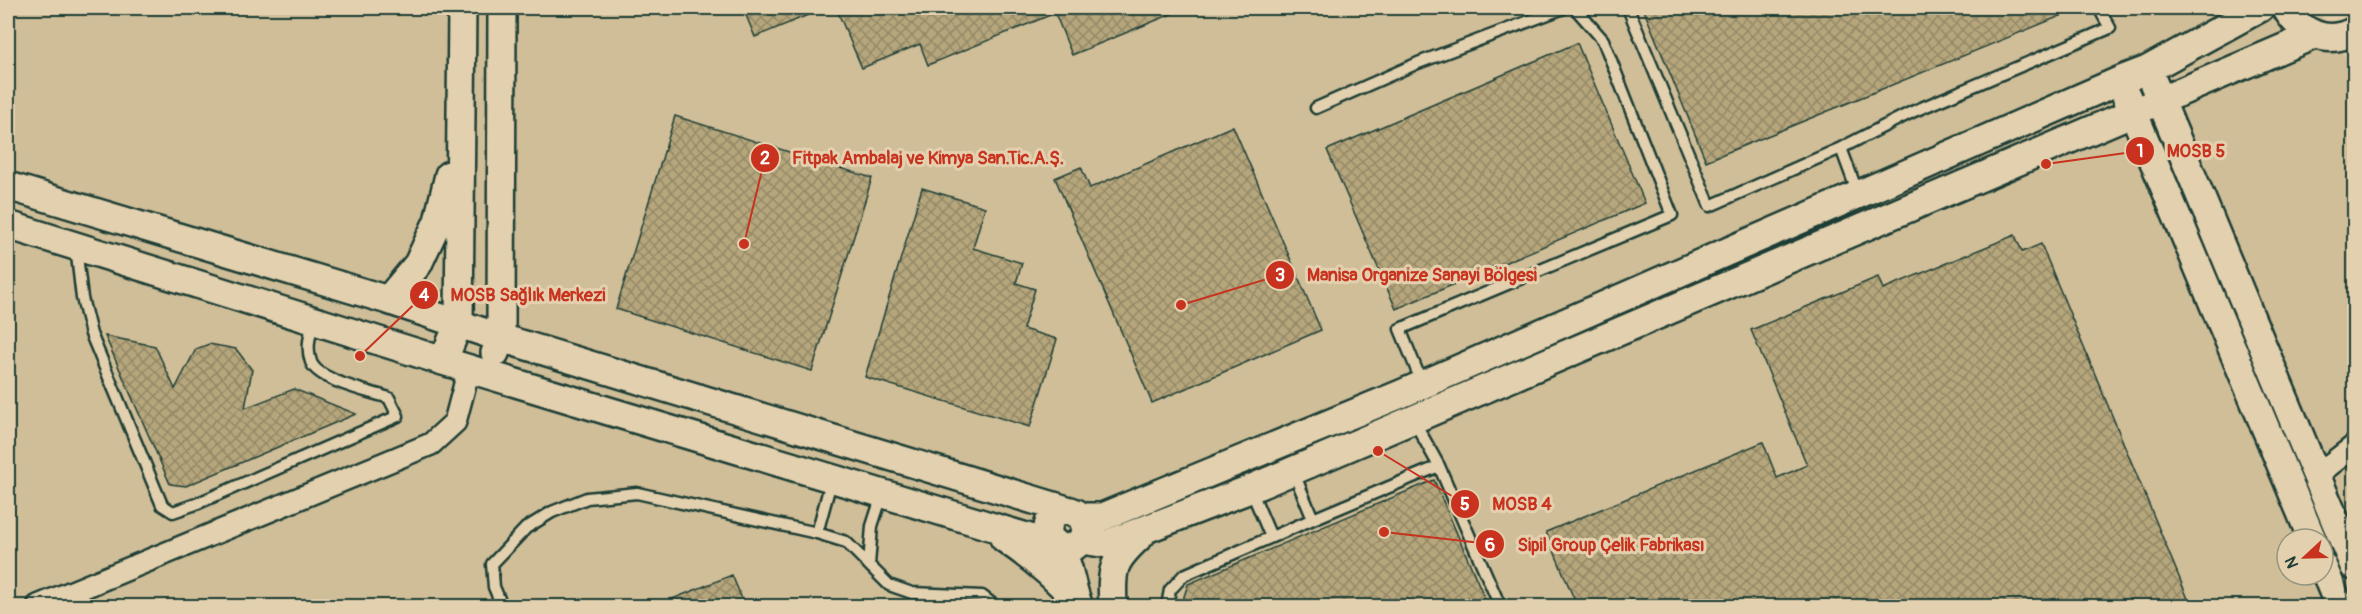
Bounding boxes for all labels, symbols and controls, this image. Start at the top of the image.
callout: MOSB 5 [2125,133,2237,169]
callout: Fitpak Ambalaj ve Kimya San.Tic.A.Ş. [750,140,1076,176]
text: 1 [2136,140,2144,163]
text: MOSB 5 [2167,140,2226,163]
text: 2 [760,147,770,170]
text: Fitpak Ambalaj ve Kimya San.Tic.A.Ş. [792,147,1064,170]
callout: Manisa Organize Sanayi Bölgesi [1265,257,1549,293]
text: 3 [1275,264,1285,287]
text: Manisa Organize Sanayi Bölgesi [1307,264,1537,287]
callout: MOSB Sağlık Merkezi [409,277,618,313]
text: 4 [419,284,430,307]
text: MOSB Sağlık Merkezi [450,284,606,307]
callout: MOSB 4 [1450,486,1564,522]
text: 5 [1460,493,1470,516]
text: MOSB 4 [1492,493,1552,516]
callout: Sipil Group Çelik Fabrikası [1475,526,1717,562]
north arrow [2275,527,2335,587]
text: 6 [1485,534,1495,557]
text: Sipil Group Çelik Fabrikası [1517,534,1705,557]
text: N [2281,553,2303,571]

